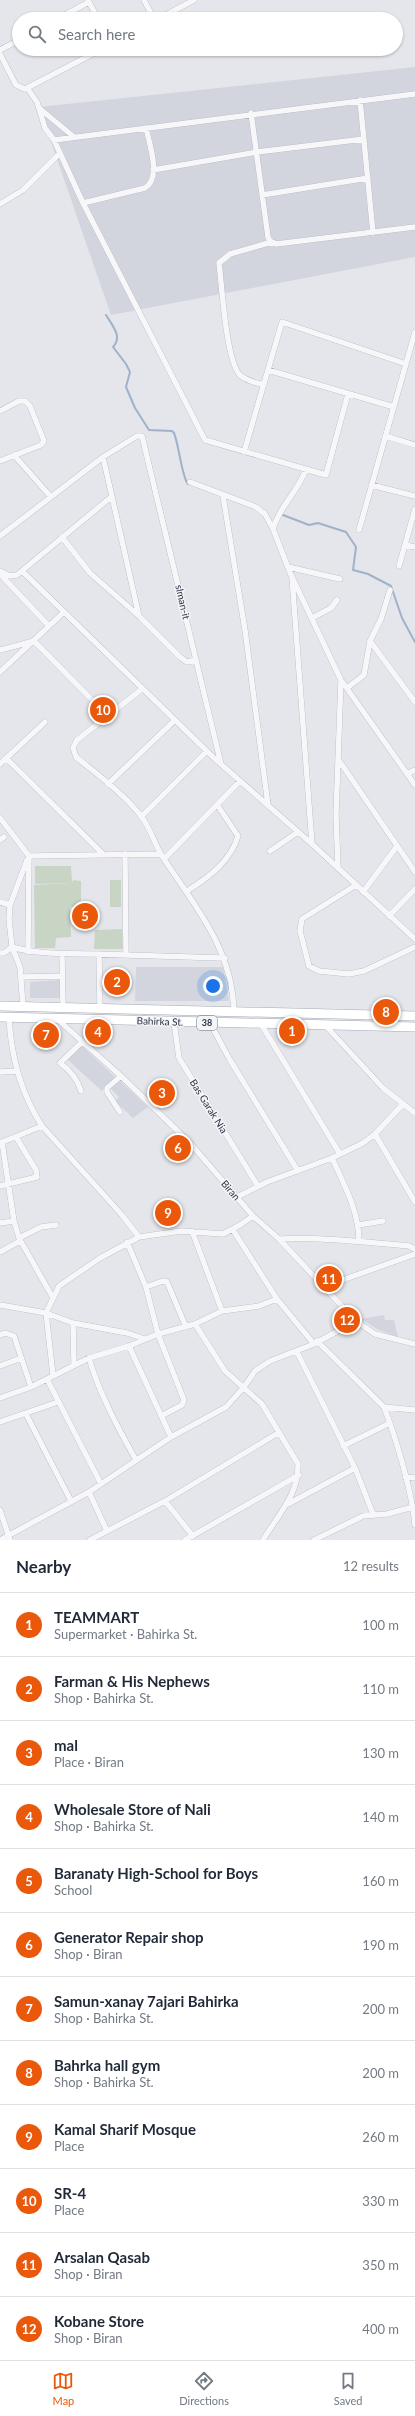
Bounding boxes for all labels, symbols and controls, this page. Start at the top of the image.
search box [12,12,403,56]
icon: search [26,23,48,45]
text: Search here [58,25,135,43]
street label: slman-it [173,584,193,621]
pin: 10 [90,695,116,725]
pin: 5 [72,901,98,931]
pin: 2 [104,967,130,997]
your location [203,976,223,996]
pin: 8 [373,997,399,1027]
street label: Bahirka St. [136,1014,184,1028]
road number: 38 [197,1016,217,1030]
pin: 1 [279,1016,305,1046]
pin: 4 [85,1017,111,1047]
pin: 7 [33,1020,59,1050]
street label: Bas Garak Nia [188,1077,230,1135]
pin: 3 [149,1078,175,1108]
pin: 6 [165,1133,191,1163]
street label: Biran [219,1177,243,1203]
pin: 9 [155,1198,181,1228]
pin: 11 [316,1264,342,1294]
pin: 12 [334,1305,360,1335]
text: Nearby [16,1556,71,1577]
text: 12 results [343,1558,399,1574]
text: TEAMMART [54,1608,139,1626]
text: 1 [25,1617,33,1633]
text: 100 m [362,1617,399,1633]
text: Supermarket · Bahirka St. [54,1626,197,1642]
text: Farman & His Nephews [54,1672,210,1690]
text: 2 [25,1681,33,1697]
text: 110 m [362,1681,399,1697]
text: Shop · Bahirka St. [54,1690,154,1706]
text: mal [54,1736,78,1754]
text: 3 [25,1745,33,1761]
text: 130 m [362,1745,399,1761]
text: Place · Biran [54,1754,124,1770]
text: Wholesale Store of Nali [54,1800,211,1818]
text: 4 [25,1809,33,1825]
text: 140 m [362,1809,399,1825]
text: Shop · Bahirka St. [54,1818,154,1834]
text: Baranaty High-School for Boys [54,1864,258,1882]
text: 5 [25,1873,33,1889]
text: 160 m [362,1873,399,1889]
text: School [54,1882,92,1898]
text: Generator Repair shop [54,1928,204,1946]
text: 6 [25,1937,33,1953]
text: 190 m [362,1937,399,1953]
text: Shop · Biran [54,1946,123,1962]
text: Samun-xanay 7ajari Bahirka [54,1992,239,2010]
text: 7 [25,2001,33,2017]
text: 200 m [362,2001,399,2017]
text: Shop · Bahirka St. [54,2010,154,2026]
text: Bahrka hall gym [54,2056,160,2074]
text: 8 [25,2065,33,2081]
text: 200 m [362,2065,399,2081]
text: Shop · Bahirka St. [54,2074,154,2090]
text: Kamal Sharif Mosque [54,2120,196,2138]
text: 9 [25,2129,33,2145]
text: 260 m [362,2129,399,2145]
text: Place [54,2138,84,2154]
text: SR-4 [54,2184,86,2202]
text: 10 [21,2193,37,2209]
text: 330 m [362,2193,399,2209]
text: Place [54,2202,84,2218]
text: Arsalan Qasab [54,2248,150,2266]
text: 11 [21,2257,37,2273]
text: 350 m [362,2257,399,2273]
text: Shop · Biran [54,2266,123,2282]
text: Kobane Store [54,2312,144,2330]
text: 12 [21,2321,37,2337]
text: 400 m [362,2321,399,2337]
text: Shop · Biran [54,2330,123,2346]
tab: Map [52,2370,74,2407]
tab: Directions [179,2370,229,2407]
tab: Saved [334,2370,363,2407]

